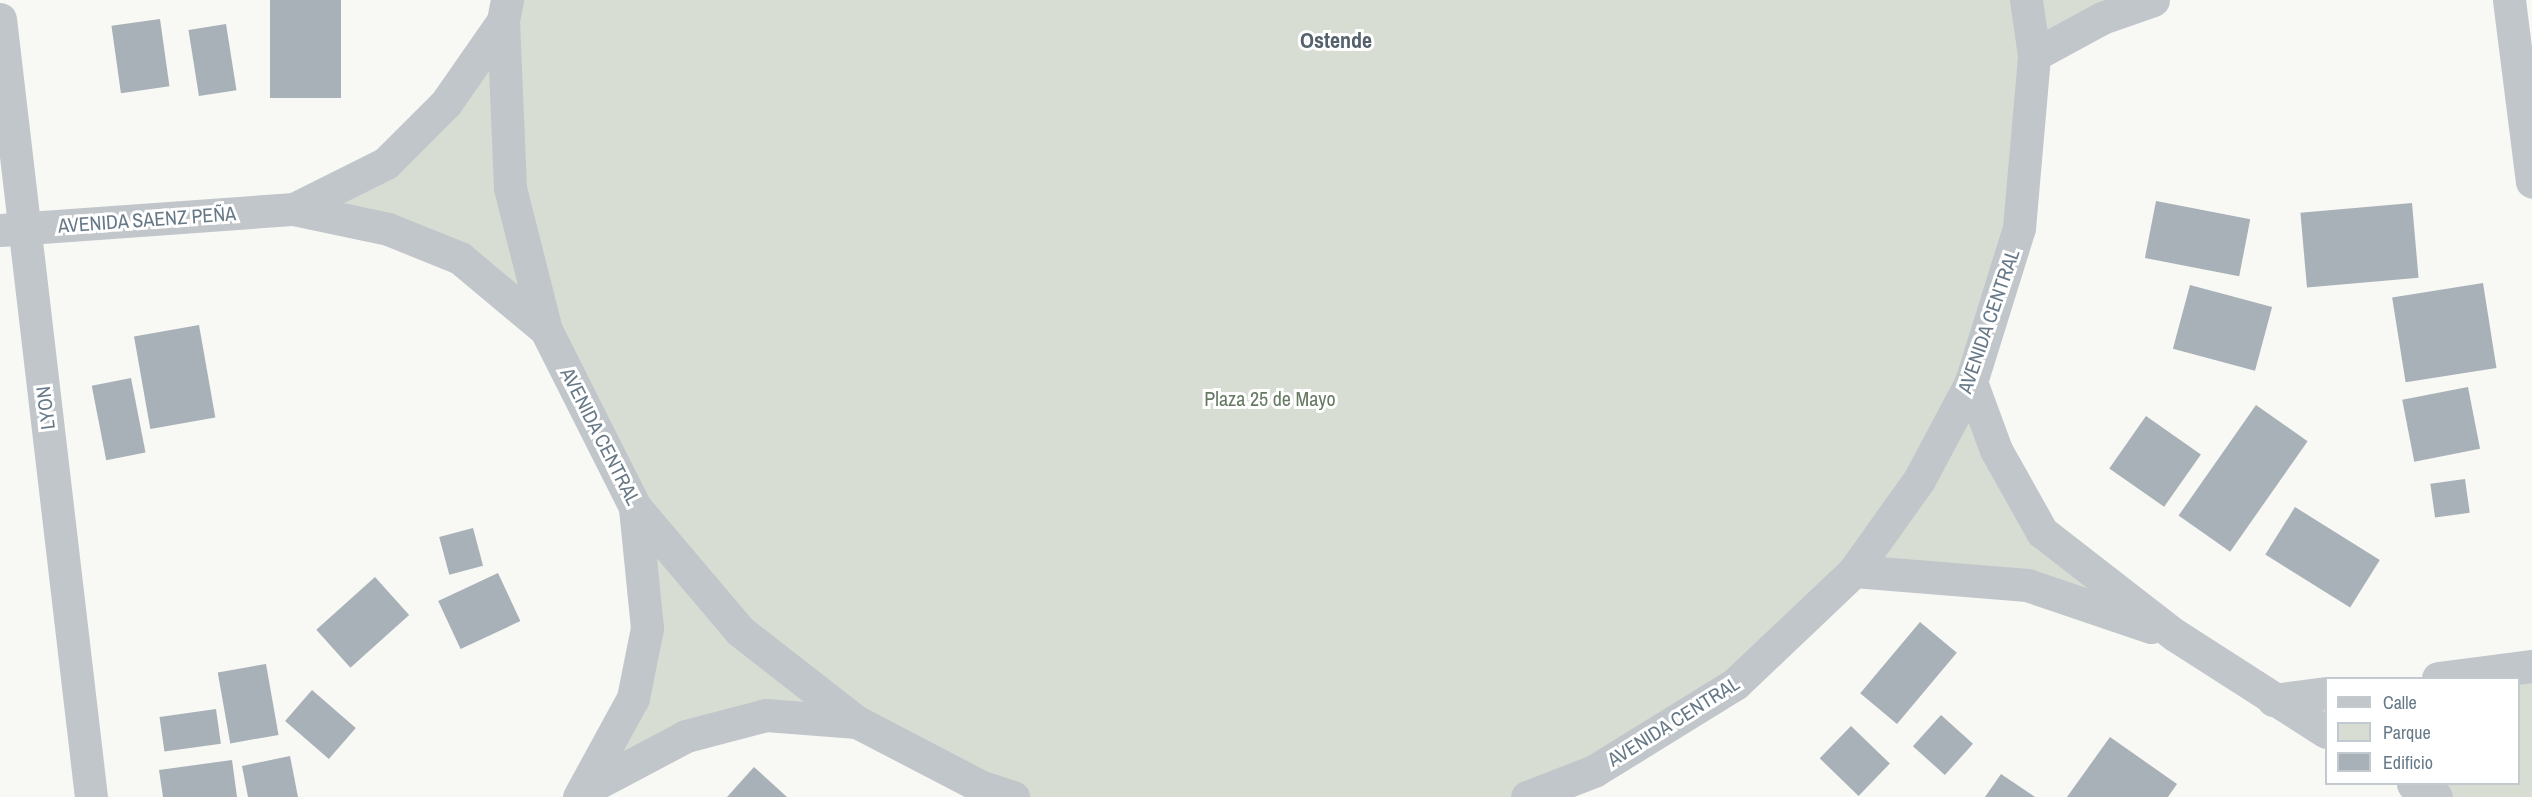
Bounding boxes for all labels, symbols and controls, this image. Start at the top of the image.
district label: Ostende [1300,28,1372,54]
street label: AVENIDA SAENZ PEÑA [57,201,237,237]
street label: AVENIDA CENTRAL [1952,245,2024,397]
street label: AVENIDA CENTRAL [556,363,646,509]
street label: LYON [30,385,60,431]
park label: Plaza 25 de Mayo [1204,386,1336,410]
street label: AVENIDA CENTRAL [1602,671,1744,771]
legend [2325,677,2520,785]
text: Calle [2383,690,2417,715]
text: Parque [2383,720,2431,745]
text: Edificio [2383,750,2433,775]

